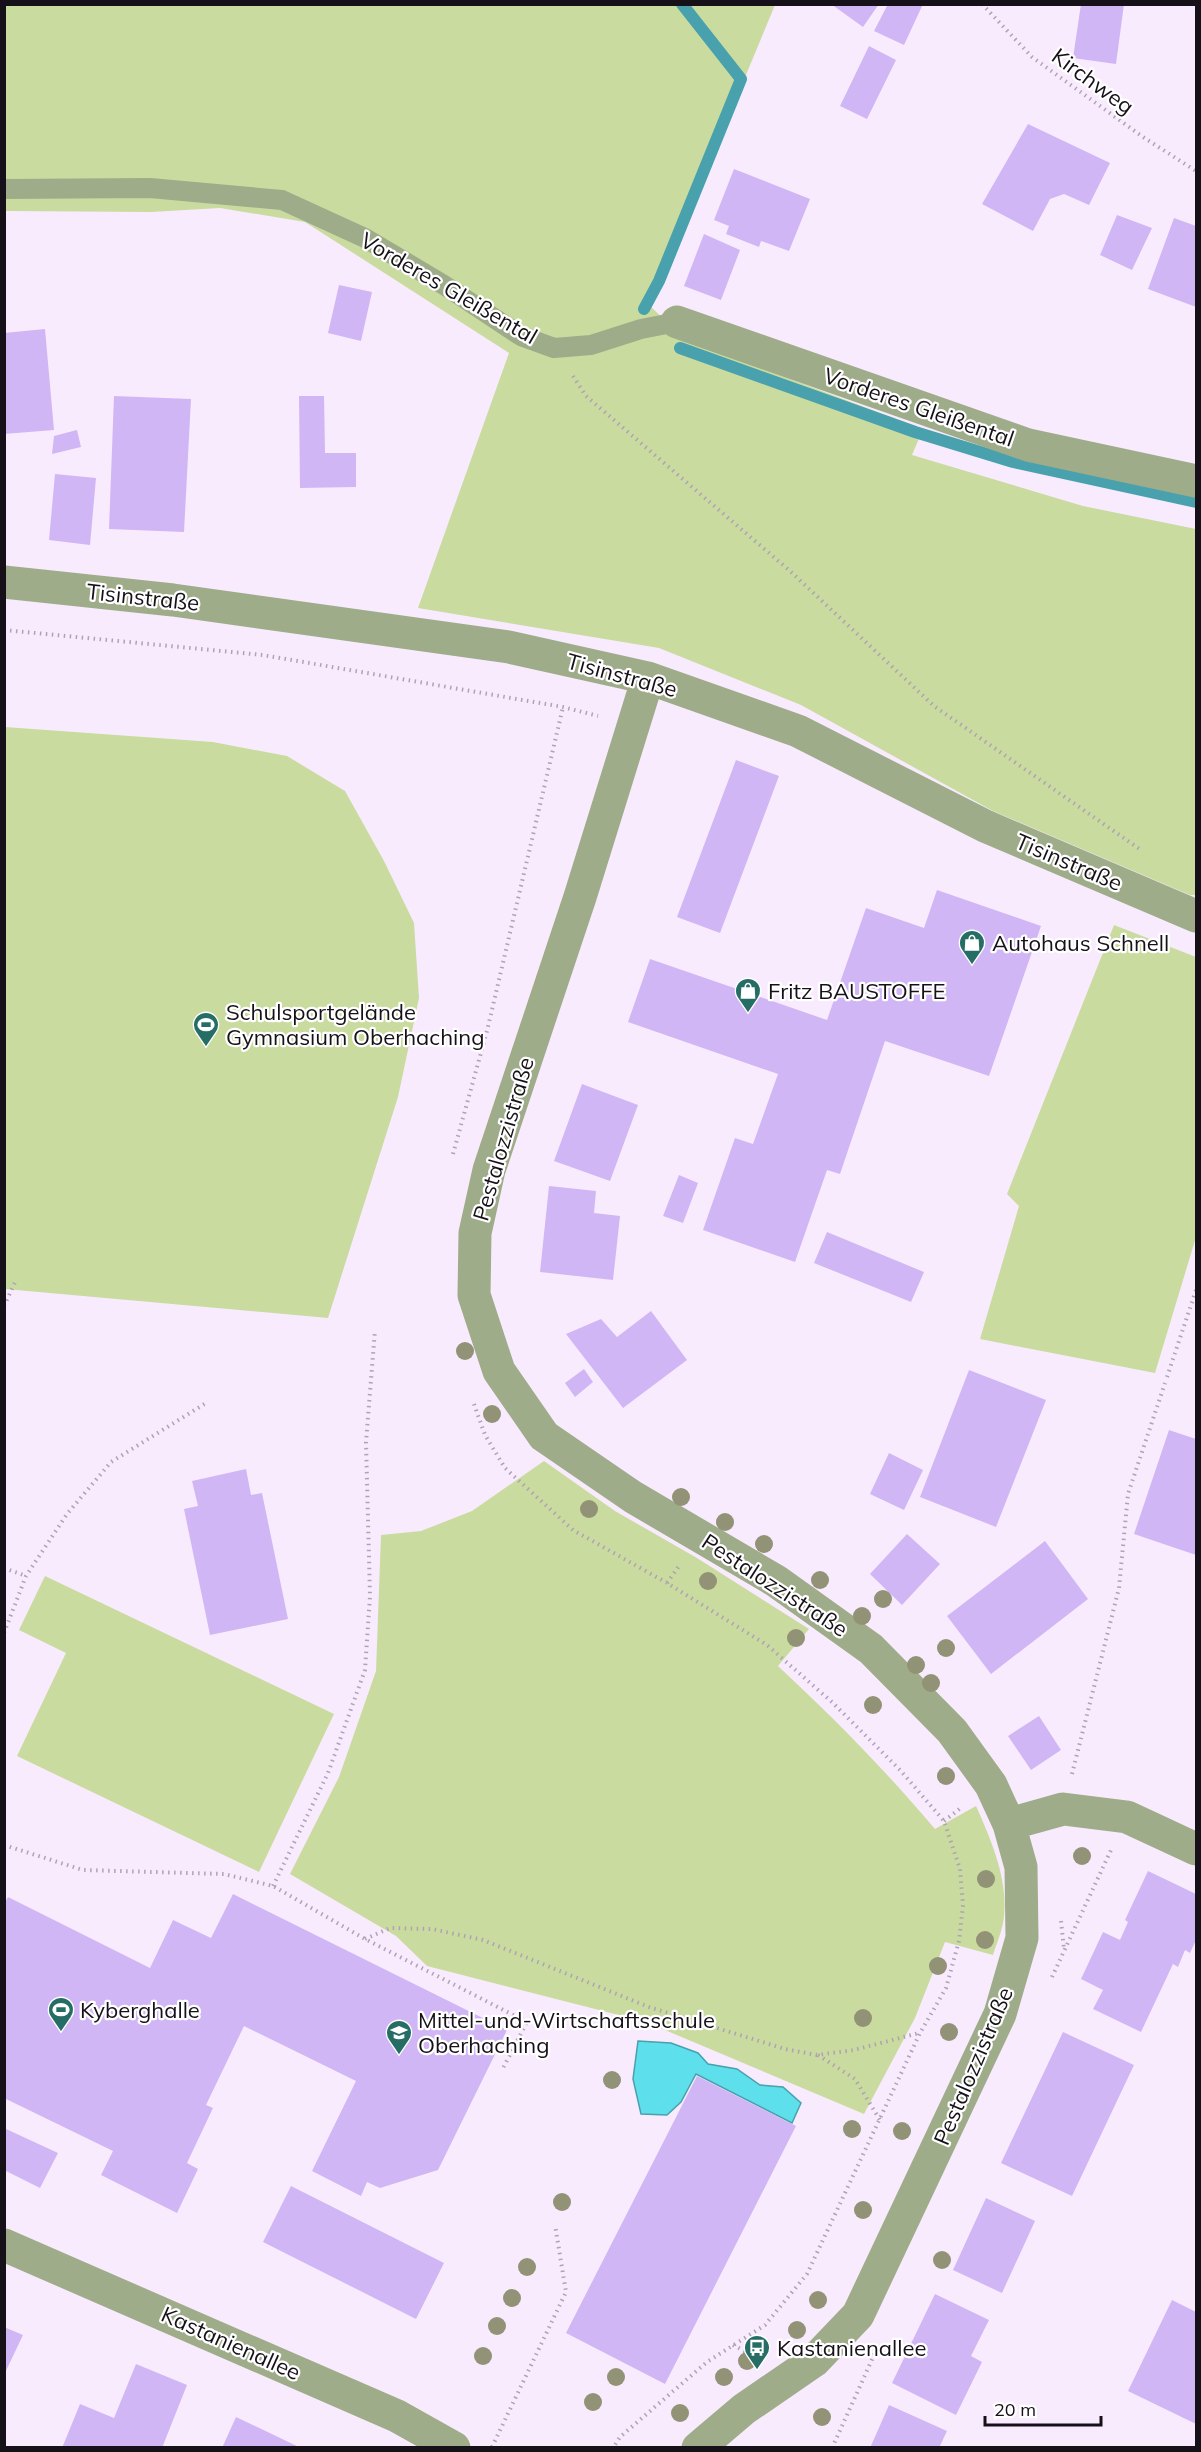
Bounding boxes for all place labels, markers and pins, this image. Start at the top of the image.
shop icon: Autohaus Schnell [957,928,987,966]
place label: Autohaus Schnell [992,929,1169,957]
shop icon: Fritz BAUSTOFFE [733,976,763,1014]
place label: Fritz BAUSTOFFE [768,977,946,1005]
place label: Schulsportgelände Gymnasium Oberhaching [226,998,484,1051]
sports icon: Schulsportgelände Gymnasium Oberhaching [191,1010,221,1048]
sports icon: Kyberghalle [46,1995,76,2033]
place label: Kyberghalle [80,1996,200,2024]
place label: Mittel-und-Wirtschaftsschule Oberhaching [418,2006,715,2059]
school or university icon: Mittel-und-Wirtschaftsschule Oberhaching [384,2018,414,2056]
bus stop icon: Kastanienallee [742,2333,772,2371]
place label: Kastanienallee [777,2334,926,2362]

